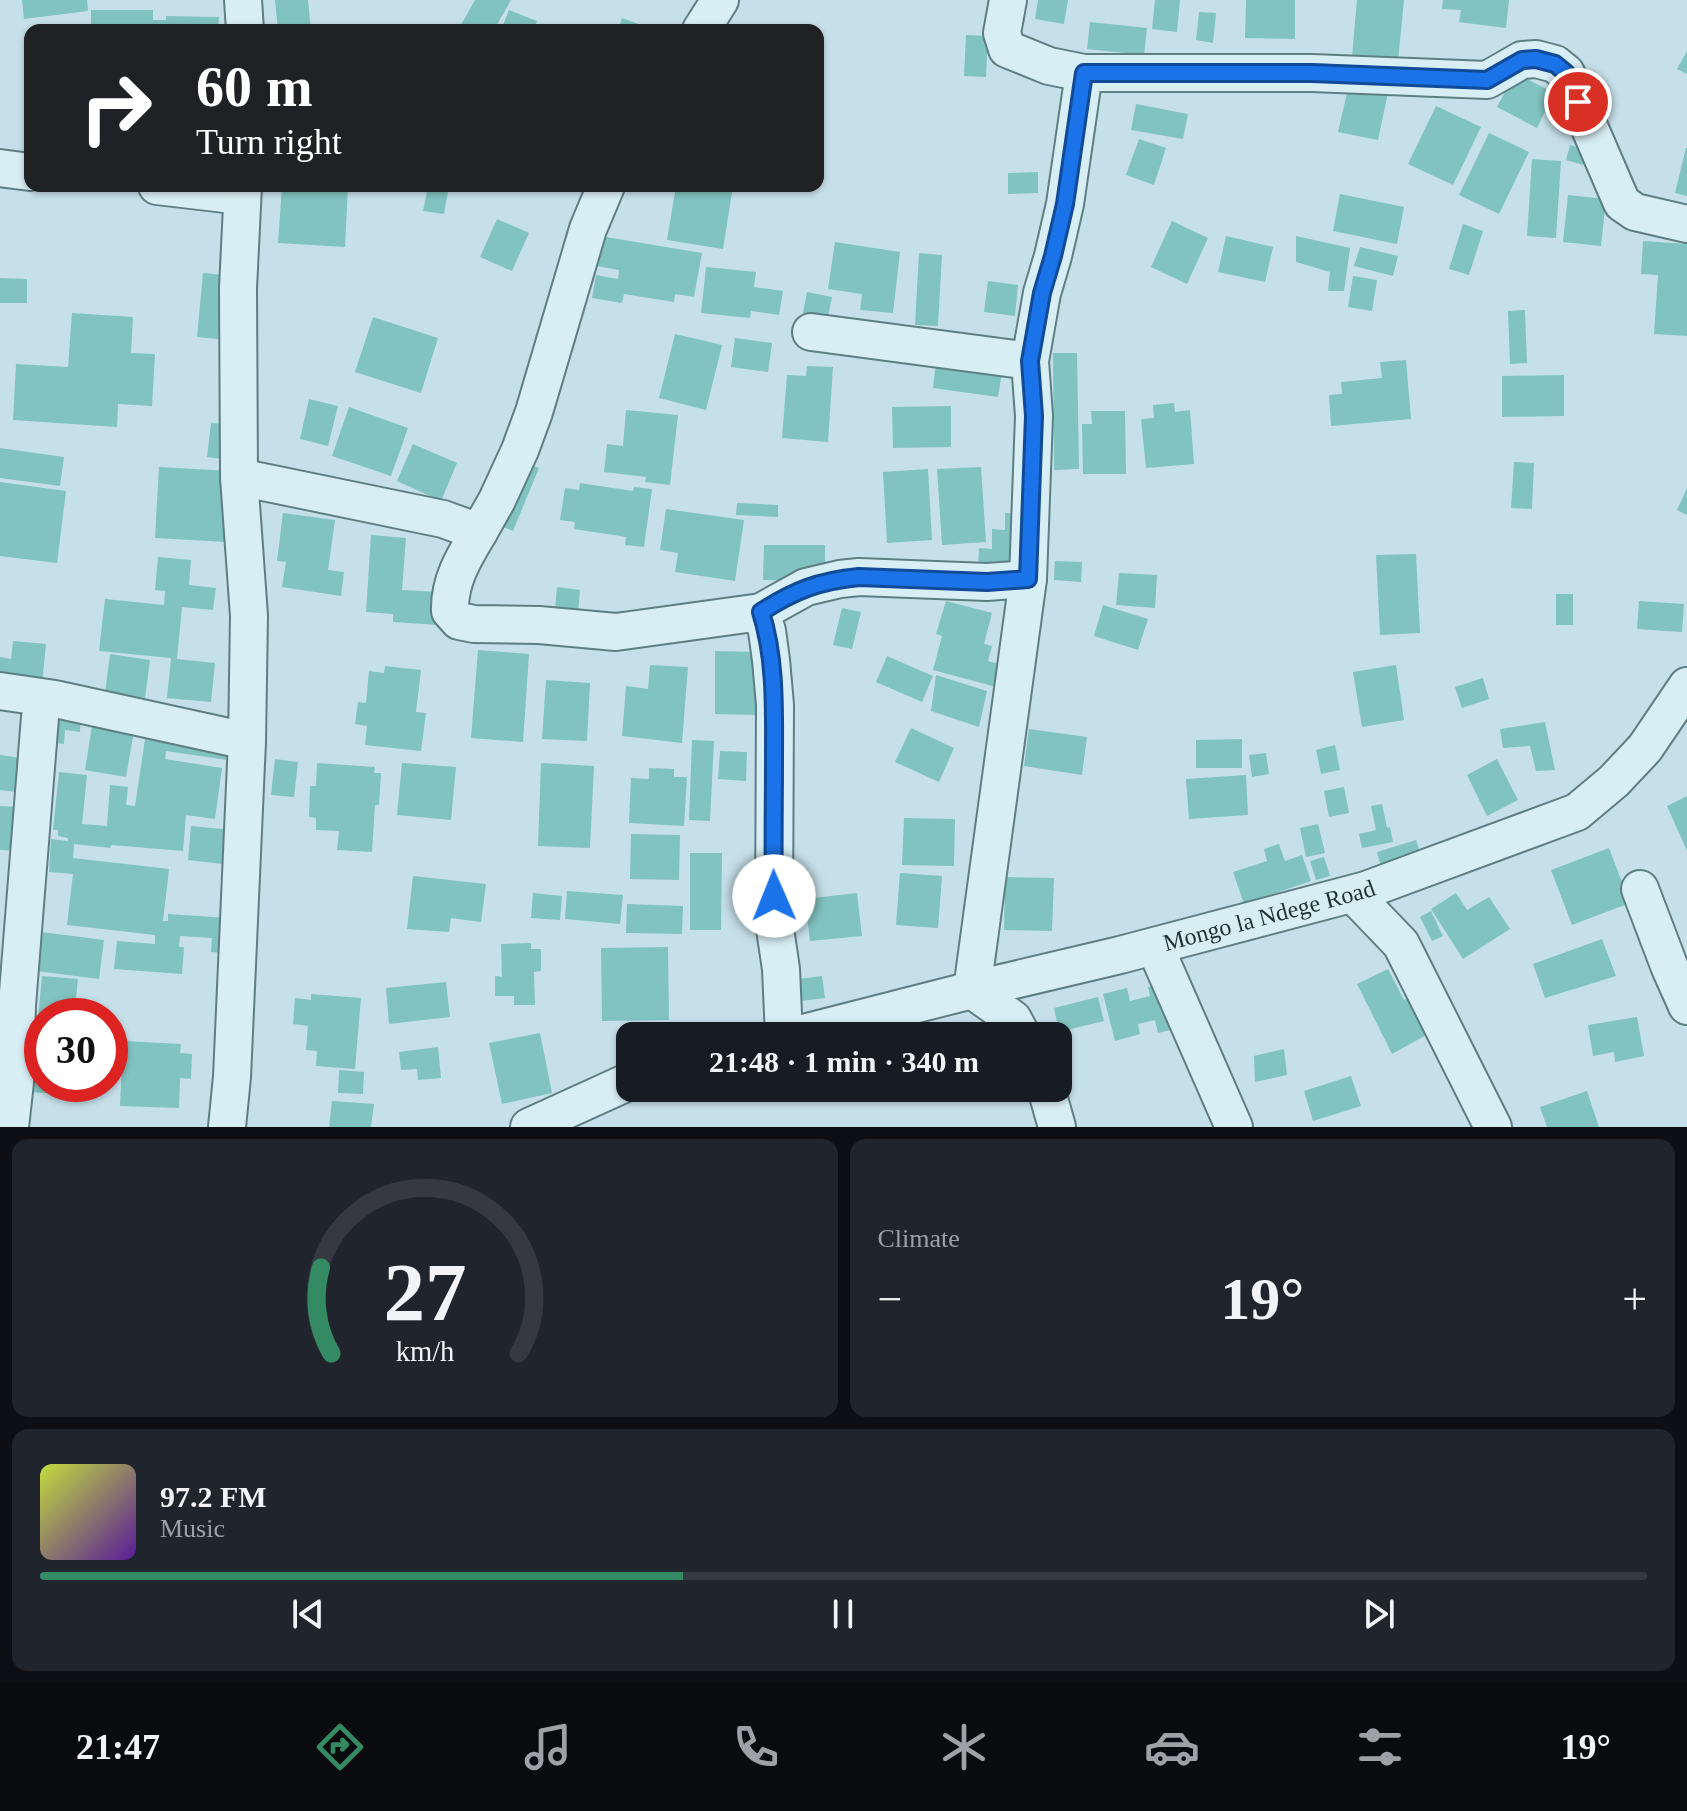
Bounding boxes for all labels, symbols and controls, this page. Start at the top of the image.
icon: right [64,56,168,160]
text: 60 m [196,56,313,118]
pin [1544,68,1612,136]
icon: arrive [1556,80,1600,124]
text: Turn right [196,122,342,162]
position arrow [732,854,816,938]
street label: Mongo la Ndege Road [1160,875,1379,956]
speed limit sign: 30 [24,998,128,1102]
text: 21:48 · 1 min · 340 m [709,1045,979,1078]
text: Climate [878,1224,960,1253]
text: 27 [383,1246,466,1338]
text: 19° [1220,1266,1304,1332]
text: − [878,1275,902,1324]
text: + [1622,1275,1647,1324]
text: km/h [395,1336,454,1367]
text: 97.2 FM [160,1480,267,1513]
text: Music [160,1514,225,1543]
icon: previous [286,1592,330,1636]
icon: pause [821,1592,865,1636]
icon: next [1357,1592,1401,1636]
icon: directions [312,1719,368,1775]
icon: music [520,1719,576,1775]
icon: phone [728,1719,784,1775]
icon: climate [936,1719,992,1775]
icon: car [1144,1719,1200,1775]
icon: filters [1352,1719,1408,1775]
text: 21:47 [76,1727,160,1767]
text: 19° [1560,1727,1611,1767]

